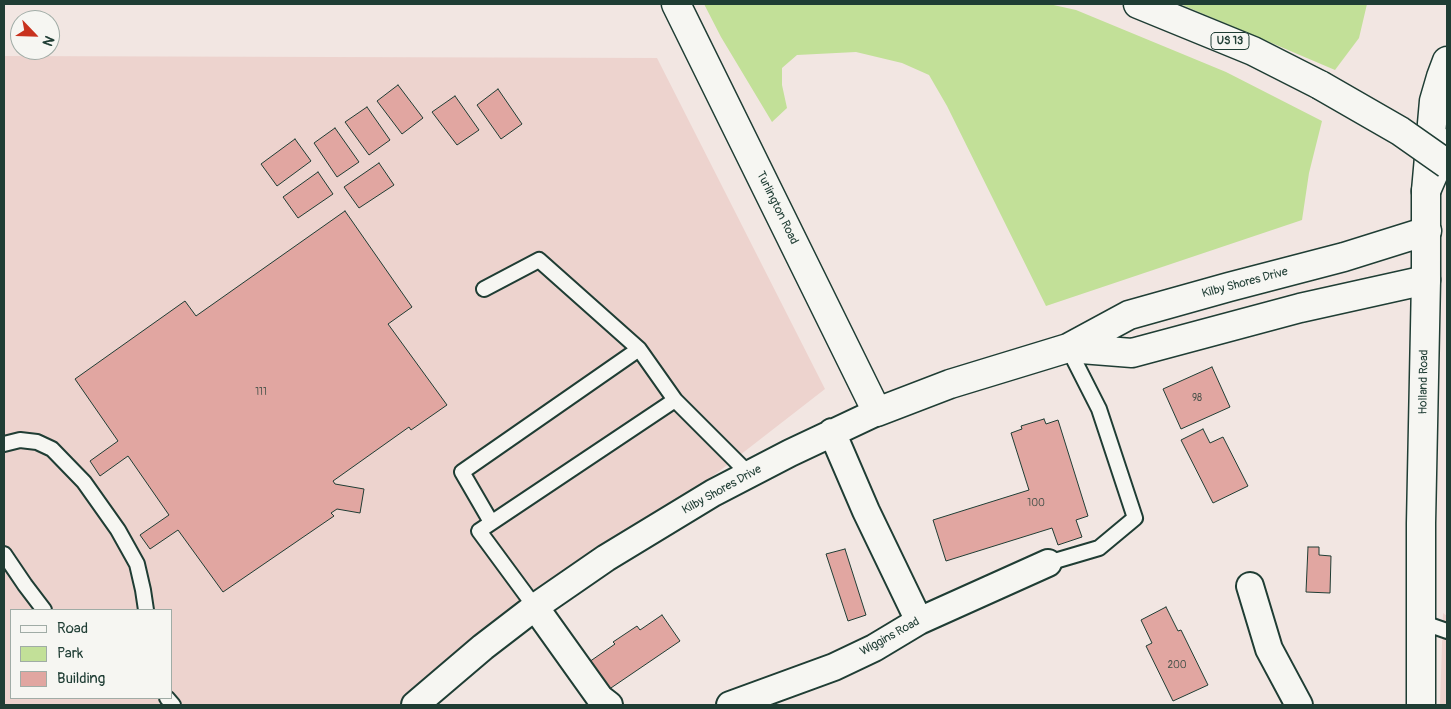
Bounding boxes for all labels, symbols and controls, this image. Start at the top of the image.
north arrow [10,10,60,60]
road number: US 13 [1211,32,1249,49]
text: N [39,33,58,49]
street label: Turlington Road [753,169,801,247]
street label: Kilby Shores Drive [1200,265,1290,301]
street label: Holland Road [1416,349,1432,415]
house number: 111 [255,386,267,398]
house number: 98 [1192,392,1202,404]
street label: Kilby Shores Drive [680,462,764,518]
house number: 100 [1027,497,1045,509]
legend [10,609,172,699]
street label: Wiggins Road [858,615,922,659]
text: Road [57,619,88,638]
text: Park [57,644,83,663]
house number: 200 [1167,659,1187,671]
text: Building [57,669,105,688]

